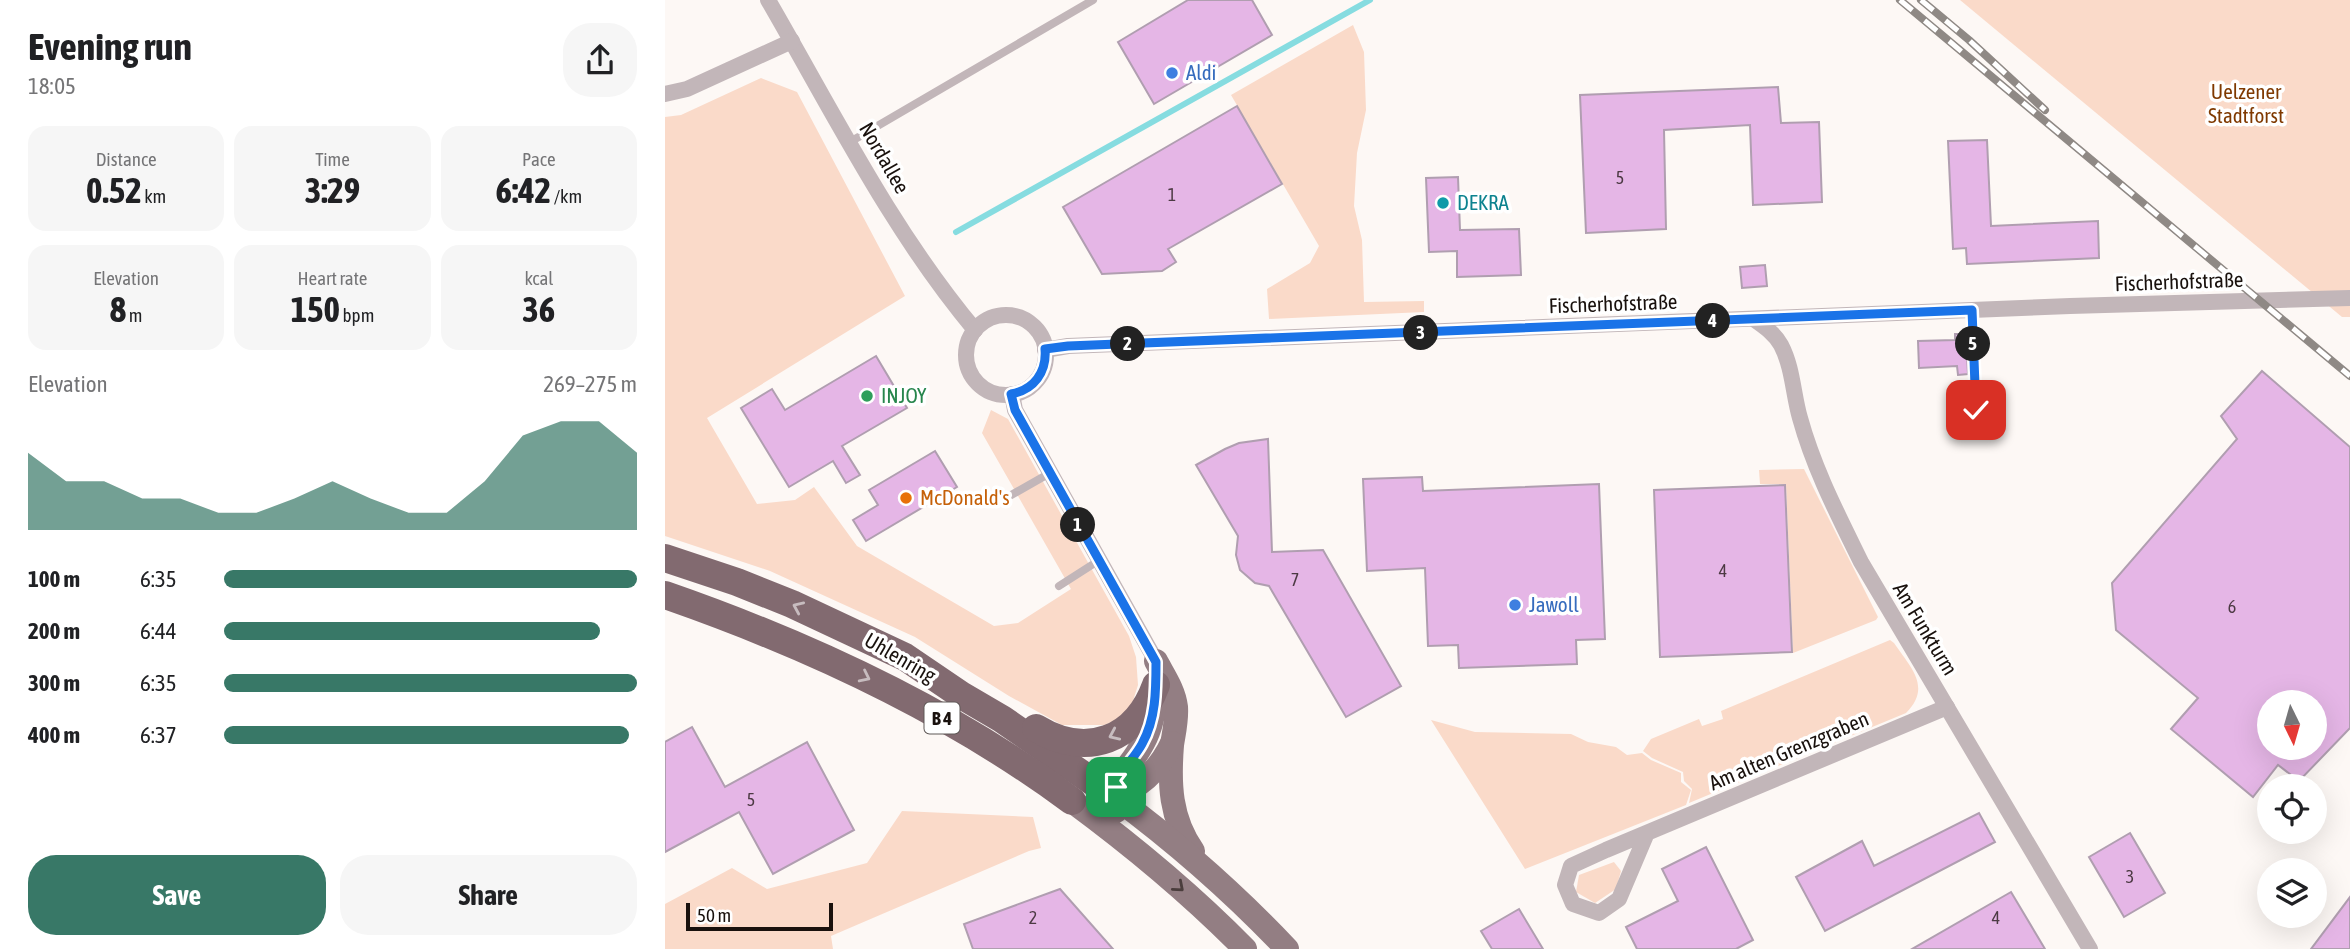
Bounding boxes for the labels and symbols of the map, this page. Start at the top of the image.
place label: Aldi [1186,60,1216,84]
marker: Aldi [1164,65,1180,81]
park label: Uelzener Stadtforst [2208,79,2284,127]
street label: Nordallee [855,118,915,197]
house number: 5 [1616,167,1624,188]
house number: 1 [1168,184,1176,205]
place label: DEKRA [1457,190,1509,214]
marker: DEKRA [1435,195,1451,211]
street label: Fischerhofstraße [2114,267,2244,295]
street label: Fischerhofstraße [1548,289,1678,317]
pin: 4 [1695,304,1731,338]
pin: 3 [1403,316,1439,350]
pin: 2 [1111,326,1145,362]
pin: 5 [1955,326,1991,362]
pin [1946,380,2006,440]
place label: INJOY [881,383,927,407]
marker: INJOY [859,388,875,404]
place label: McDonald's [920,485,1010,509]
marker: McDonald's [898,490,914,506]
pin: 1 [1061,508,1095,542]
house number: 4 [1719,560,1727,581]
house number: 7 [1291,569,1299,590]
street label: Am Funkturm [1889,578,1963,679]
place label: Jawoll [1529,592,1579,616]
house number: 6 [2228,596,2236,617]
marker: Jawoll [1507,597,1523,613]
one-way arrow [793,601,806,615]
street label: Uhlenring [861,627,940,687]
one-way arrow [858,668,870,682]
north arrow [2257,690,2327,760]
road number: B 4 [925,702,959,734]
street label: Am alten Grenzgraben [1705,706,1872,795]
one-way arrow [1109,727,1121,741]
pin [1086,757,1146,817]
house number: 5 [747,789,755,810]
house number: 3 [2126,866,2134,887]
one-way arrow [1170,879,1183,891]
scale bar [686,900,833,932]
house number: 2 [1029,907,1037,928]
house number: 4 [1992,907,2000,928]

